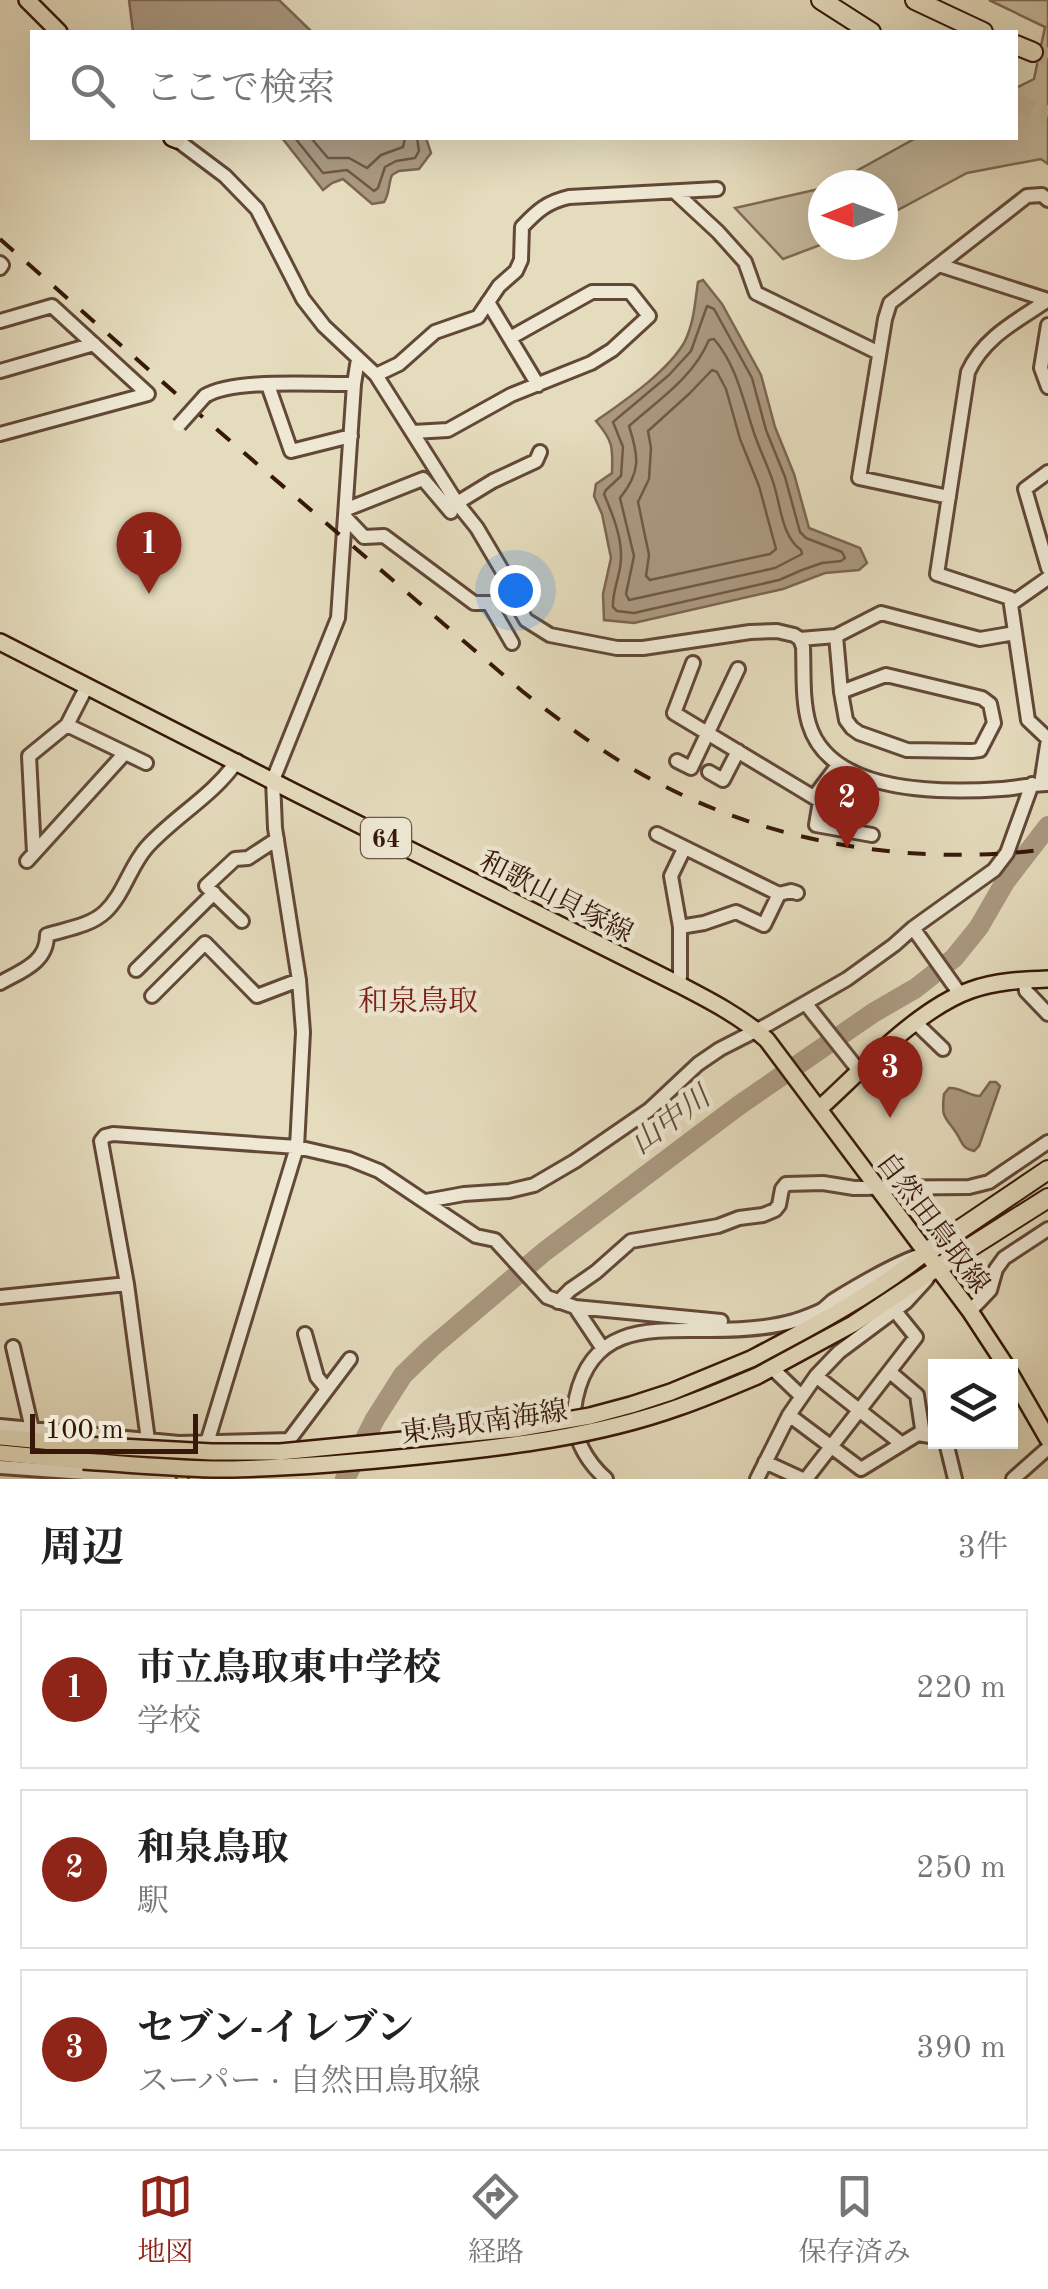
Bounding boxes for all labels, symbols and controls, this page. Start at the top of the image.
search box [30,30,1018,140]
icon: search [65,58,120,113]
text: ここで検索 [145,71,335,109]
north arrow [808,170,898,260]
pin: 1 [116,512,182,594]
your location [490,565,541,616]
pin: 2 [814,766,880,848]
road number: 64 [361,818,411,858]
street label: 和歌山貝塚線 [474,845,638,949]
district label: 和泉鳥取 [358,985,478,1018]
pin: 3 [858,1036,922,1118]
water label: 山中川 [624,1078,719,1161]
street label: 自然田鳥取線 [870,1146,996,1299]
map controls [928,1359,1018,1449]
button: layers [928,1359,1018,1449]
street label: 東鳥取南海線 [399,1395,570,1450]
scale bar [30,1409,198,1454]
text: 100 m [45,1417,124,1445]
text: 周辺 [40,1529,124,1571]
text: 3件 [957,1533,1008,1565]
text: 市立鳥取東中学校 [137,1651,441,1689]
text: 1 [65,1673,84,1705]
text: 220 m [916,1673,1006,1705]
text: 学校 [137,1707,201,1739]
text: 和泉鳥取 [137,1831,289,1869]
text: 2 [65,1853,84,1885]
text: 250 m [916,1853,1006,1885]
text: 駅 [137,1887,169,1919]
text: セブン-イレブン [137,2011,414,2049]
text: 3 [65,2033,84,2065]
text: 390 m [916,2033,1006,2065]
text: スーパー · 自然田鳥取線 [137,2067,481,2099]
tab: 地図 [137,2169,193,2272]
tab: 経路 [468,2169,524,2272]
tab: 保存済み [799,2169,911,2272]

